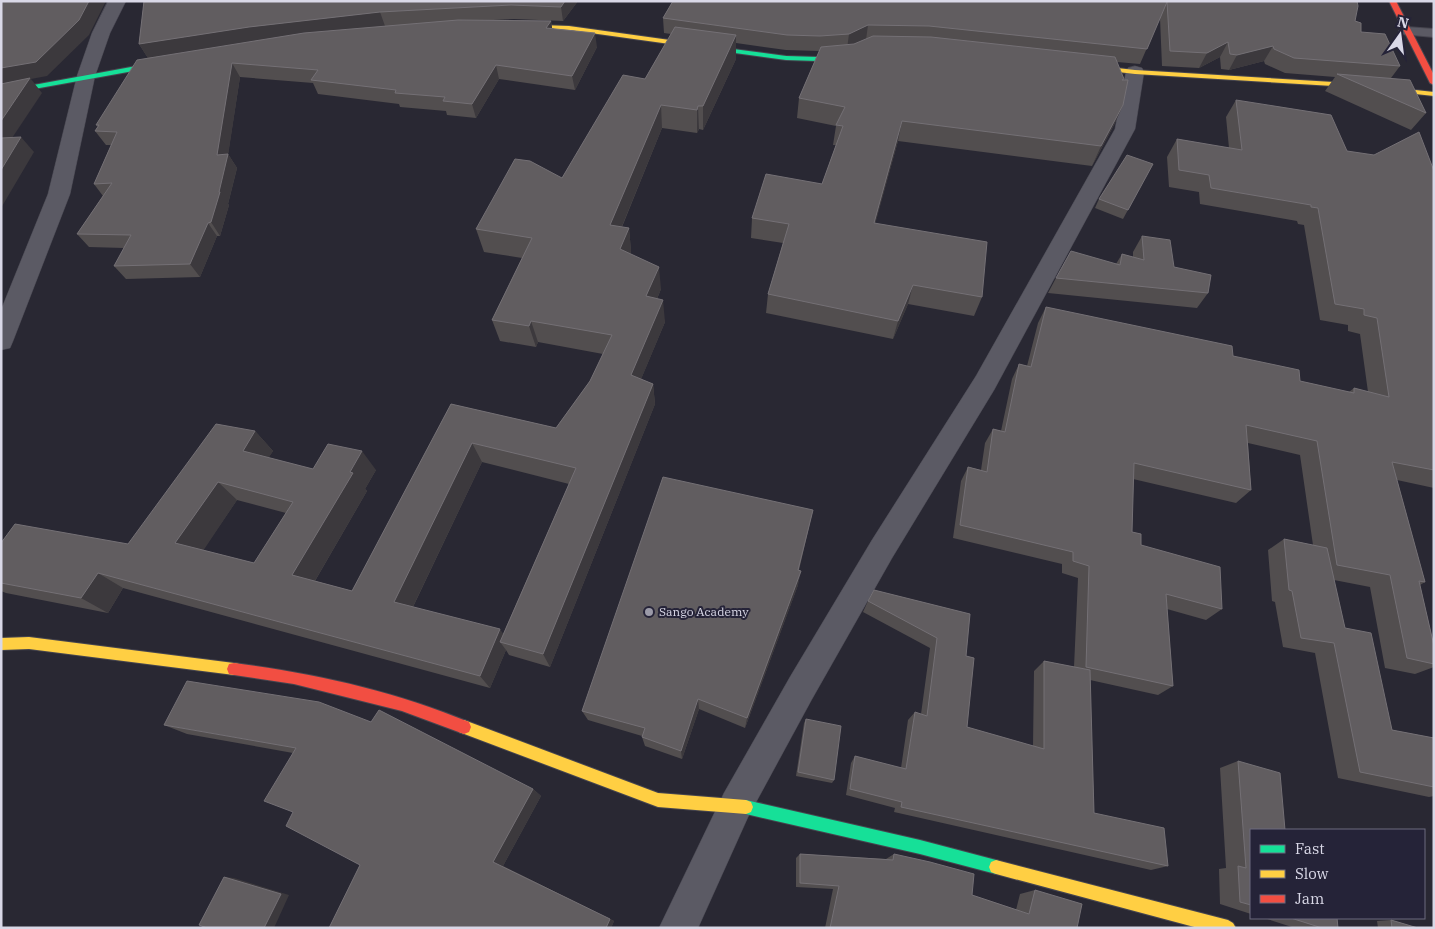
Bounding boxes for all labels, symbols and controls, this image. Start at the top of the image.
north arrow [1375,10,1425,60]
text: N [1396,12,1411,32]
place label: Sango Academy [659,604,749,619]
marker: Sango Academy [643,606,655,618]
legend [1250,829,1425,919]
text: Fast [1295,839,1325,858]
text: Slow [1295,864,1329,883]
text: Jam [1295,889,1324,908]

